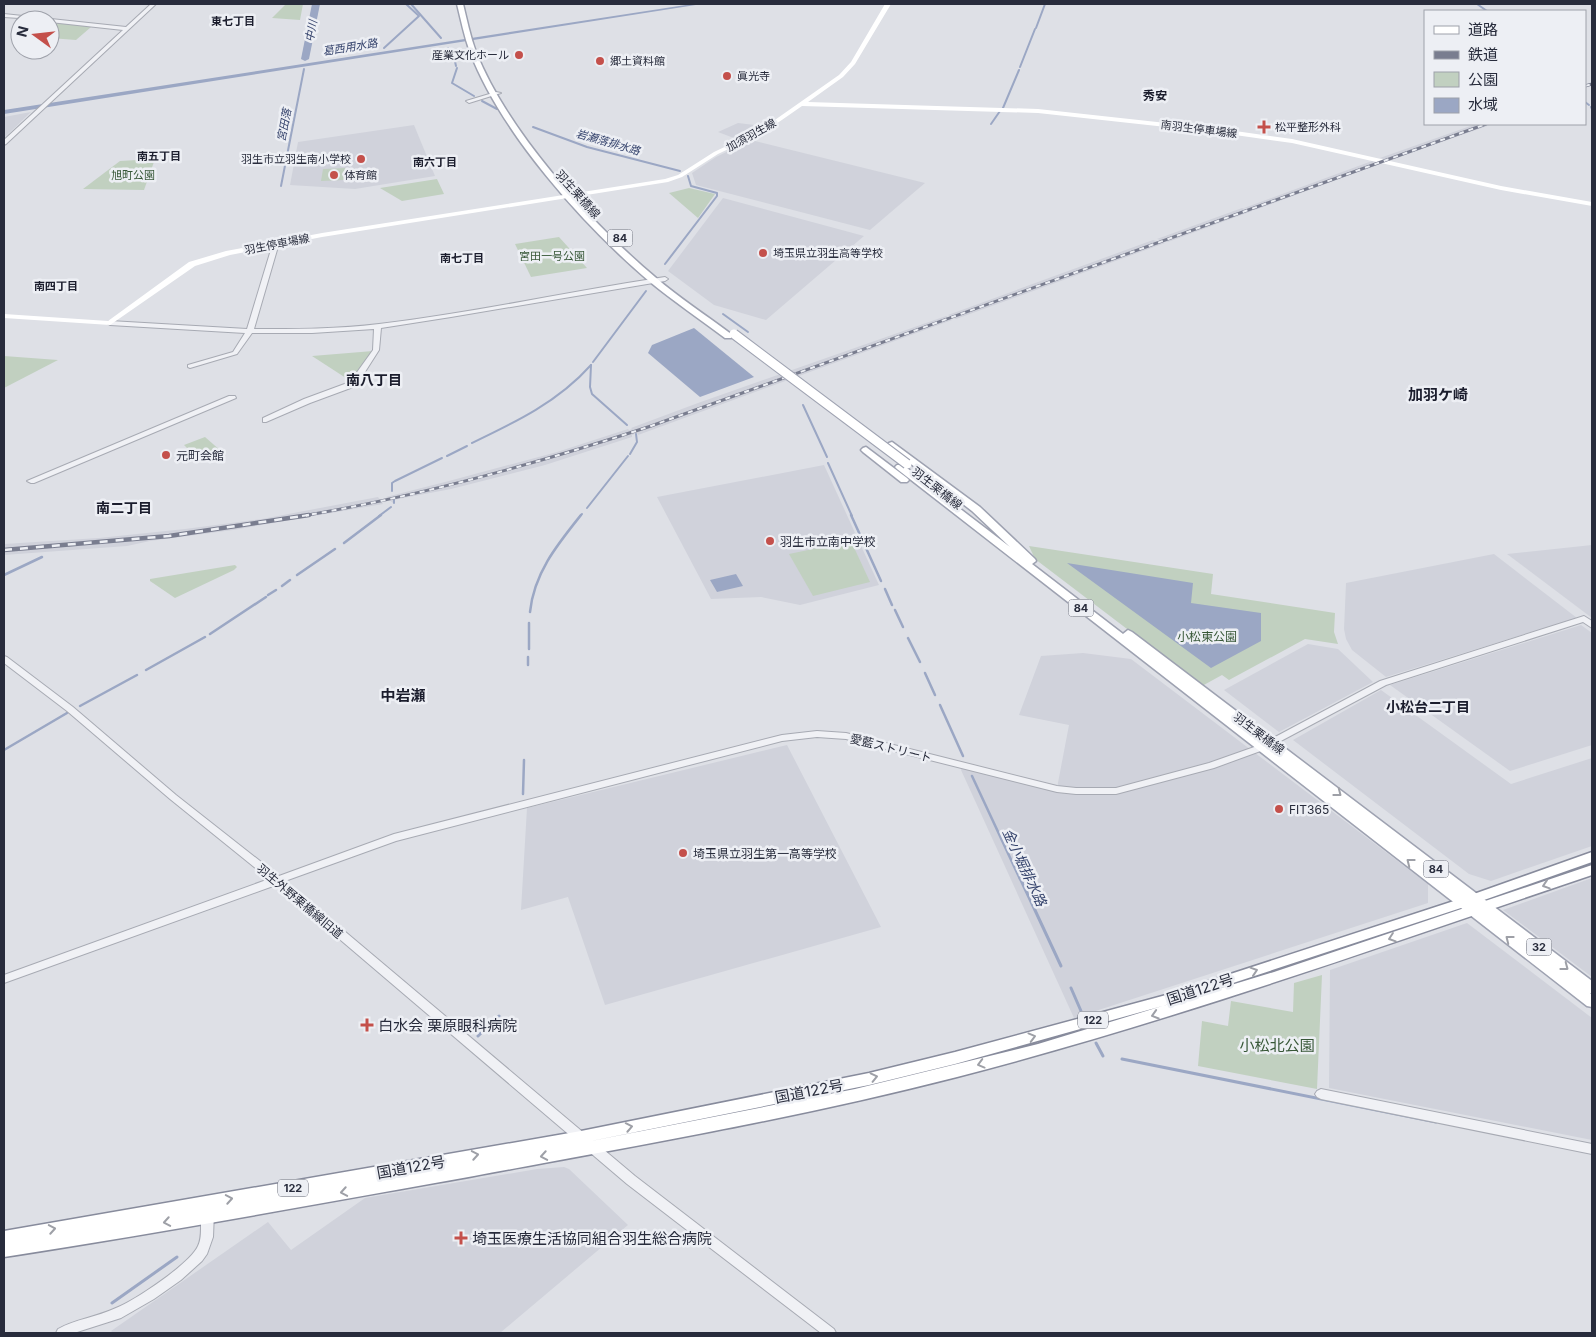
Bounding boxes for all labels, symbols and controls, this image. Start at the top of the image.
north arrow [10,10,60,60]
legend [1424,10,1586,125]
district label: 東七丁目 [211,14,255,28]
water label: 中川 [302,18,320,43]
text: 道路 [1468,20,1498,39]
text: N [12,24,32,39]
water label: 葛西用水路 [322,36,379,58]
text: 鉄道 [1468,45,1498,64]
place label: 産業文化ホール [432,48,509,62]
marker: 産業文化ホール [513,49,525,61]
place label: 郷土資料館 [610,54,665,68]
marker: 郷土資料館 [594,55,606,67]
place label: 眞光寺 [737,69,770,83]
marker: 眞光寺 [721,70,733,82]
text: 公園 [1468,70,1498,89]
district label: 秀安 [1143,88,1167,103]
text: 水域 [1468,95,1498,114]
water label: 宮田落 [274,106,294,143]
street label: 加須羽生線 [724,116,778,154]
street label: 南羽生停車場線 [1160,117,1238,141]
marker: 松平整形外科 [1257,120,1271,134]
place label: 松平整形外科 [1275,120,1341,134]
water label: 岩瀬落排水路 [574,126,643,158]
district label: 南五丁目 [137,149,181,163]
place label: 羽生市立羽生南小学校 [241,152,351,166]
marker: 羽生市立羽生南小学校 [355,153,367,165]
district label: 南六丁目 [413,155,457,169]
street label: 羽生栗橋線 [552,167,604,221]
park label: 旭町公園 [111,168,155,182]
place label: 体育館 [344,168,377,182]
marker: 体育館 [328,169,340,181]
road number: 84 [608,230,632,247]
street label: 羽生停車場線 [243,231,311,257]
place label: 埼玉県立羽生高等学校 [773,246,883,260]
marker: 埼玉県立羽生高等学校 [757,247,769,259]
park label: 宮田一号公園 [519,249,585,263]
district label: 南七丁目 [440,251,484,265]
district label: 南四丁目 [34,279,78,293]
district label: 南八丁目 [346,371,402,388]
district label: 加羽ケ崎 [1408,385,1468,404]
place label: 元町会館 [176,448,224,463]
marker: 元町会館 [160,449,172,461]
street label: 羽生栗橋線 [909,464,965,512]
district label: 南二丁目 [96,499,152,516]
place label: 羽生市立南中学校 [780,534,876,549]
marker: 羽生市立南中学校 [764,535,776,547]
road number: 84 [1068,600,1094,616]
park label: 小松東公園 [1177,629,1237,644]
district label: 中岩瀬 [380,686,426,705]
district label: 小松台二丁目 [1386,698,1470,715]
street label: 羽生栗橋線 [1231,709,1287,757]
street label: 愛藍ストリート [848,731,934,765]
one-way arrow [1332,787,1341,796]
place label: FIT365 [1289,802,1329,817]
marker: FIT365 [1273,803,1285,815]
water label: 金小堀排水路 [1000,825,1051,910]
place label: 埼玉県立羽生第一高等学校 [693,846,837,861]
marker: 埼玉県立羽生第一高等学校 [677,847,689,859]
one-way arrow [1406,859,1416,868]
street label: 羽生外野栗橋線旧道 [254,861,346,941]
road number: 84 [1424,861,1448,878]
one-way arrow [1542,880,1551,890]
one-way arrow [1389,933,1397,943]
one-way arrow [1506,936,1515,944]
road number: 32 [1526,939,1552,956]
one-way arrow [1559,961,1569,970]
one-way arrow [1250,967,1258,977]
street label: 国道122号 [1164,969,1236,1009]
one-way arrow [1151,1010,1159,1020]
road number: 122 [1078,1012,1108,1028]
place label: 白水会 栗原眼科病院 [378,1016,517,1035]
marker: 白水会 栗原眼科病院 [360,1018,374,1032]
one-way arrow [1027,1032,1036,1043]
park label: 小松北公園 [1239,1036,1315,1055]
one-way arrow [978,1059,986,1069]
one-way arrow [870,1072,879,1083]
street label: 国道122号 [773,1075,845,1107]
one-way arrow [625,1122,634,1133]
one-way arrow [471,1151,480,1161]
one-way arrow [540,1151,549,1161]
street label: 国道122号 [375,1152,447,1182]
road number: 122 [278,1180,308,1196]
one-way arrow [340,1186,349,1196]
one-way arrow [225,1194,234,1204]
one-way arrow [163,1217,171,1227]
one-way arrow [47,1225,56,1235]
place label: 埼玉医療生活協同組合羽生総合病院 [472,1229,712,1248]
marker: 埼玉医療生活協同組合羽生総合病院 [454,1231,468,1245]

